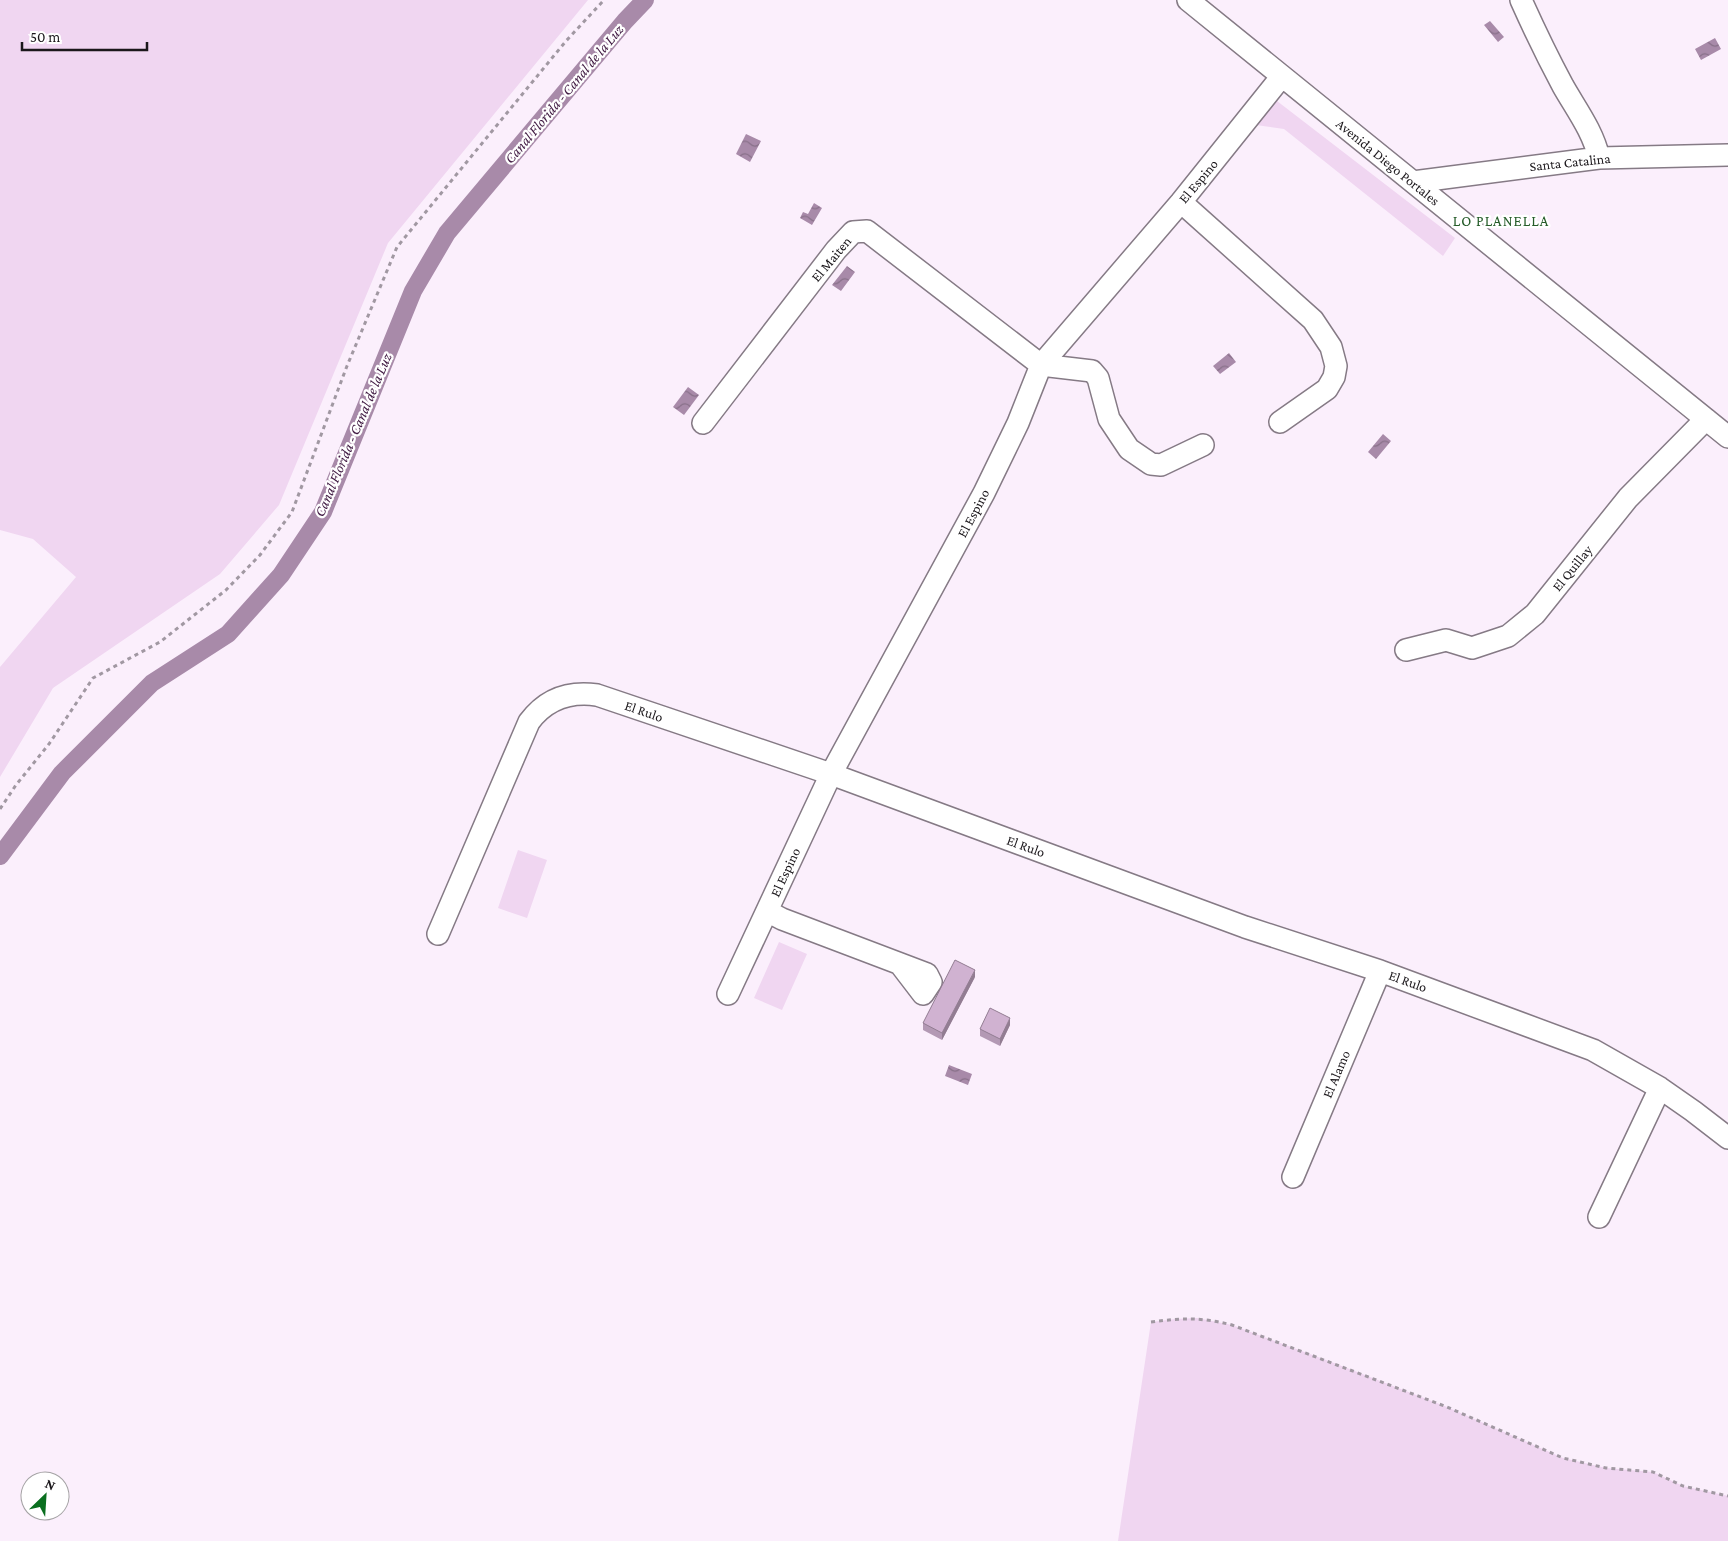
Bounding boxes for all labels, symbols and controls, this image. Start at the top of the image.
scale bar [22,20,148,52]
water label: Canal Florida - Canal de la Luz [501,21,627,166]
text: 50 m [30,29,60,45]
street label: Avenida Diego Portales [1333,115,1443,209]
street label: Santa Catalina [1529,150,1612,174]
street label: El Espino [1175,156,1221,206]
district label: LO PLANELLA [1453,213,1549,229]
street label: El Maiten [808,233,855,285]
water label: Canal Florida - Canal de la Luz [311,351,395,519]
street label: El Espino [954,486,992,540]
street label: El Quillay [1549,541,1596,594]
street label: El Rulo [623,697,665,725]
street label: El Rulo [1005,832,1047,860]
street label: El Espino [767,845,803,899]
street label: El Rulo [1387,967,1429,995]
street label: El Alamo [1319,1048,1353,1100]
north arrow [20,1471,70,1521]
text: N [43,1475,59,1494]

